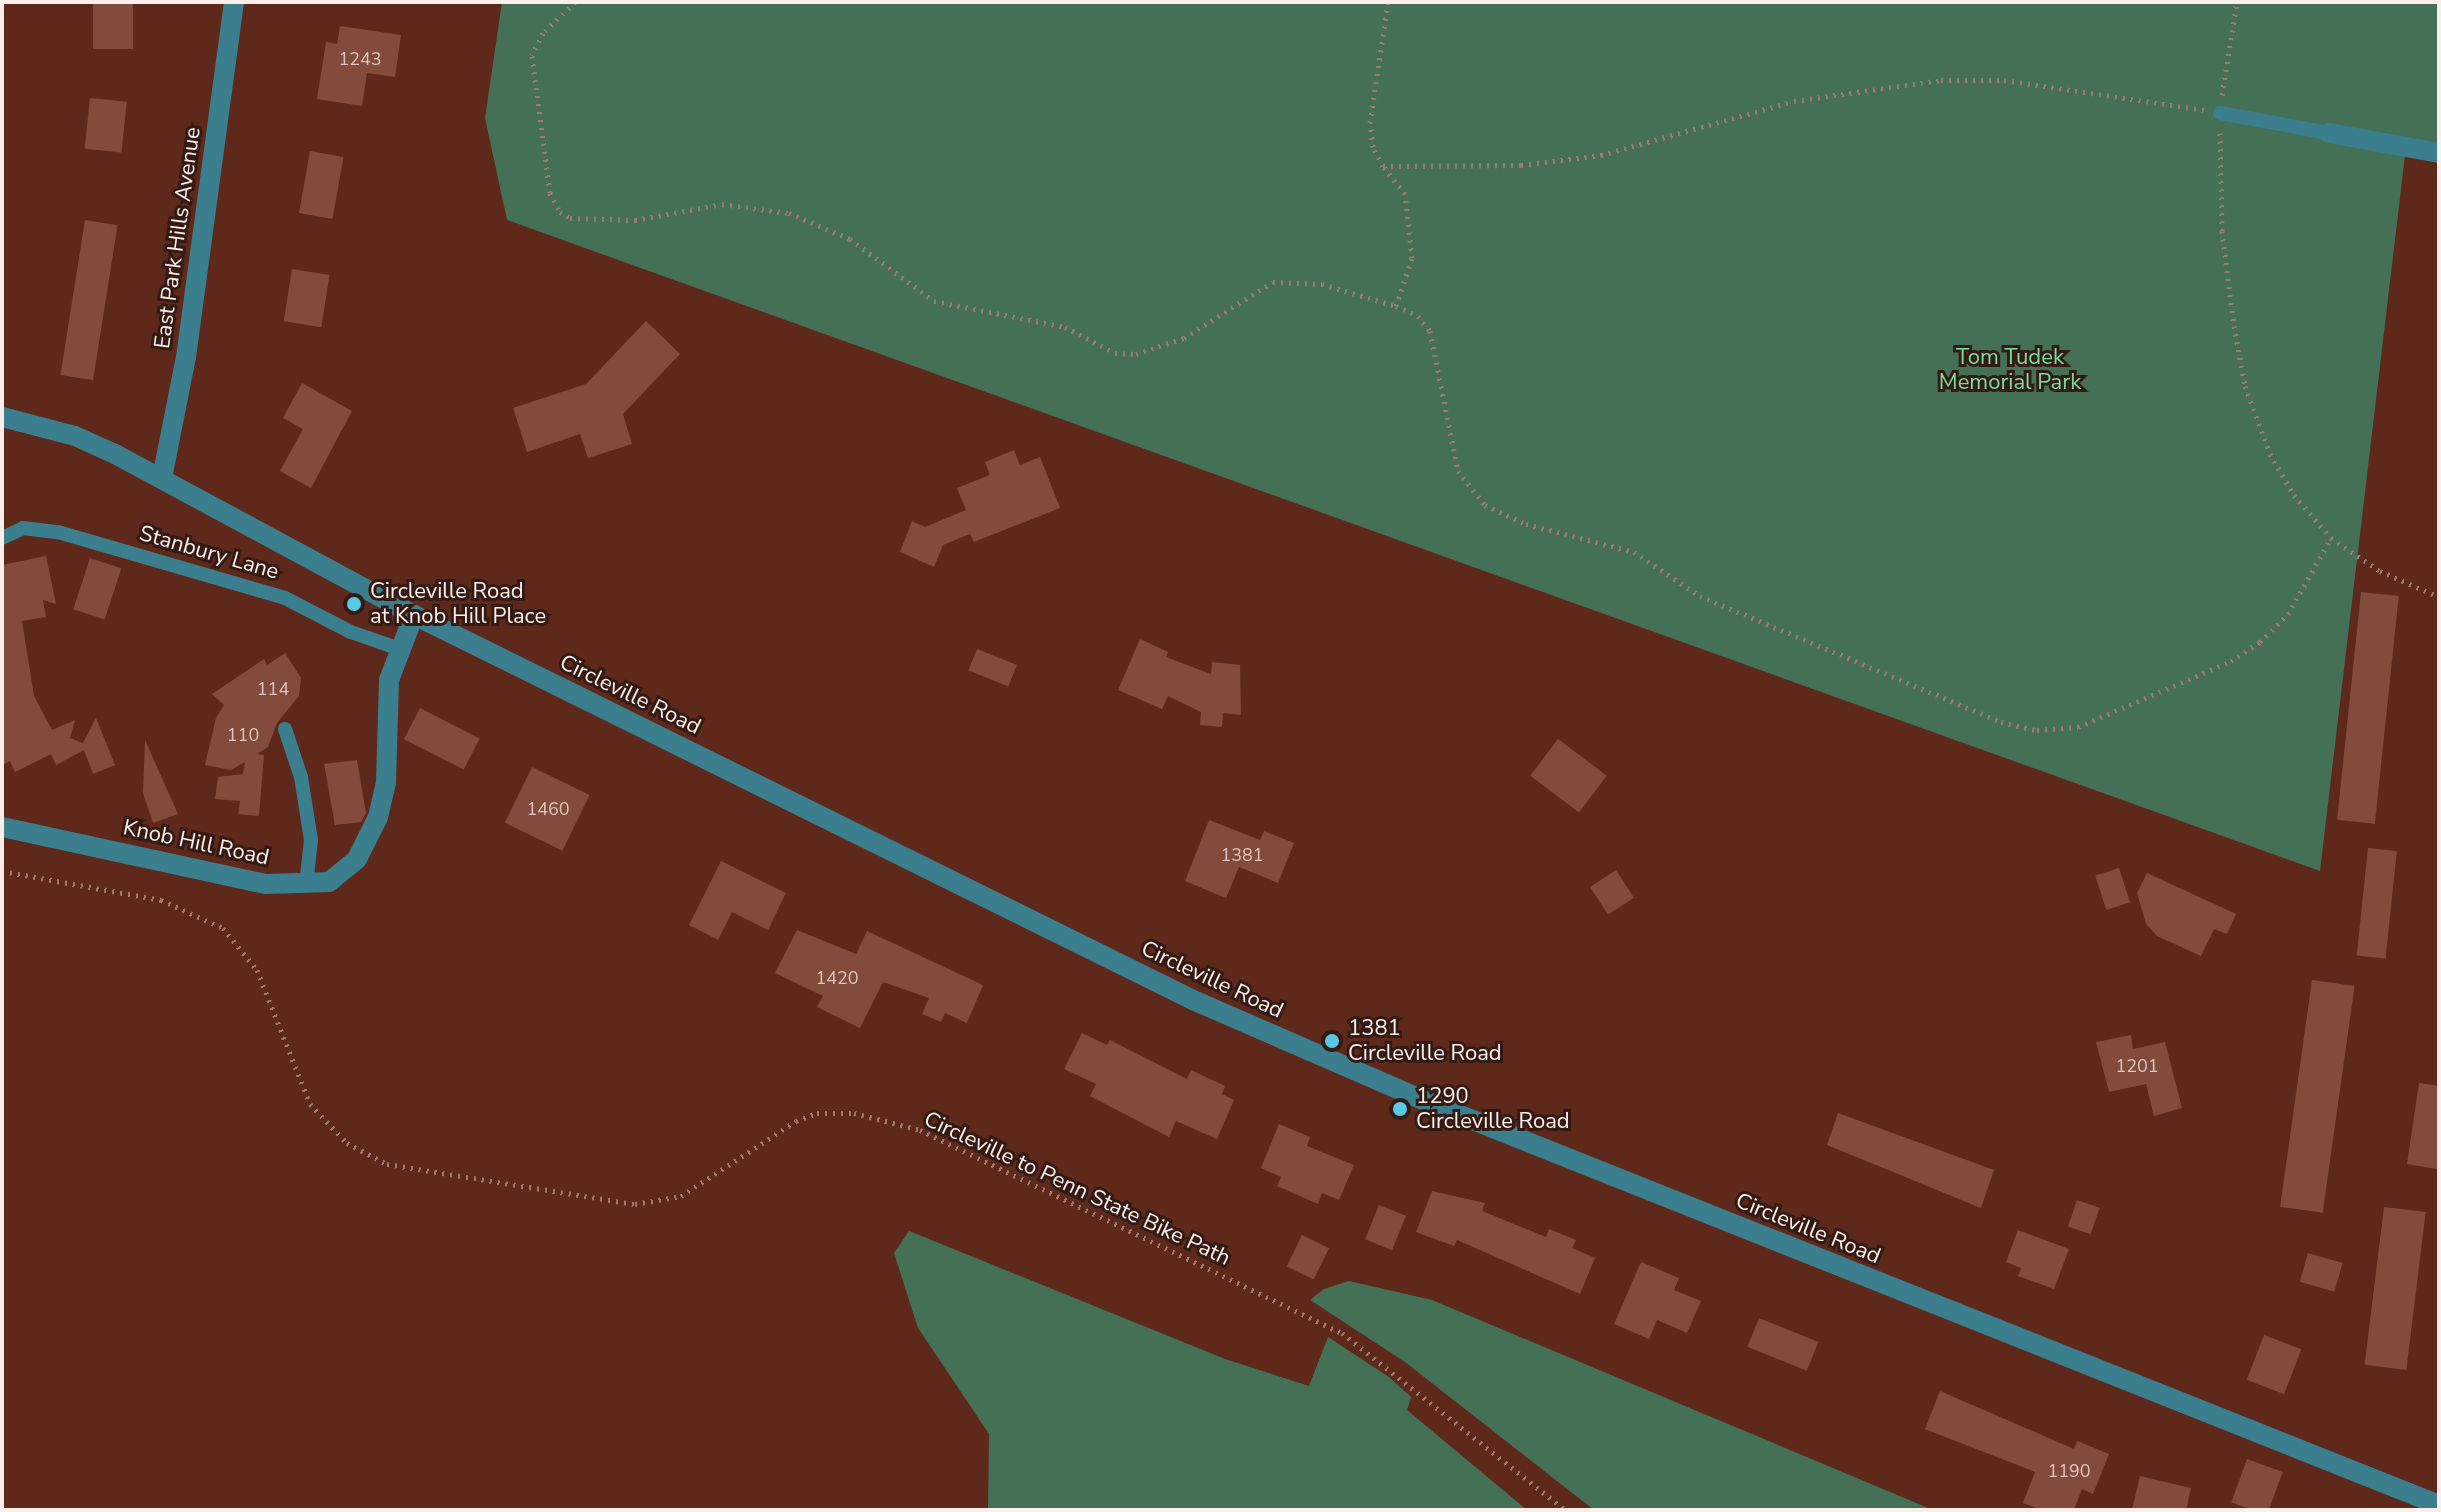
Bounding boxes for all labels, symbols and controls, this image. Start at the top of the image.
house number: 1243 [338,48,382,70]
street label: East Park Hills Avenue [149,125,207,351]
park label: Tom Tudek Memorial Park [1939,344,2081,396]
street label: Stanbury Lane [136,520,282,586]
place label: Circleville Road at Knob Hill Place [370,578,546,630]
marker: Circleville Road at Knob Hill Place [345,595,363,613]
street label: Circleville Road [555,649,705,741]
house number: 114 [257,678,289,700]
house number: 110 [227,724,259,746]
house number: 1460 [526,798,570,820]
street label: Knob Hill Road [121,815,271,871]
house number: 1381 [1220,844,1264,866]
street label: Circleville Road [1137,936,1287,1024]
house number: 1420 [815,967,859,989]
place label: 1381 Circleville Road [1348,1015,1502,1066]
marker: 1381 Circleville Road [1323,1032,1341,1050]
house number: 1201 [2115,1055,2159,1077]
place label: 1290 Circleville Road [1416,1083,1570,1134]
marker: 1290 Circleville Road [1391,1100,1409,1118]
street label: Circleville to Penn State Bike Path [920,1106,1234,1272]
street label: Circleville Road [1732,1188,1884,1270]
house number: 1190 [2047,1460,2091,1482]

